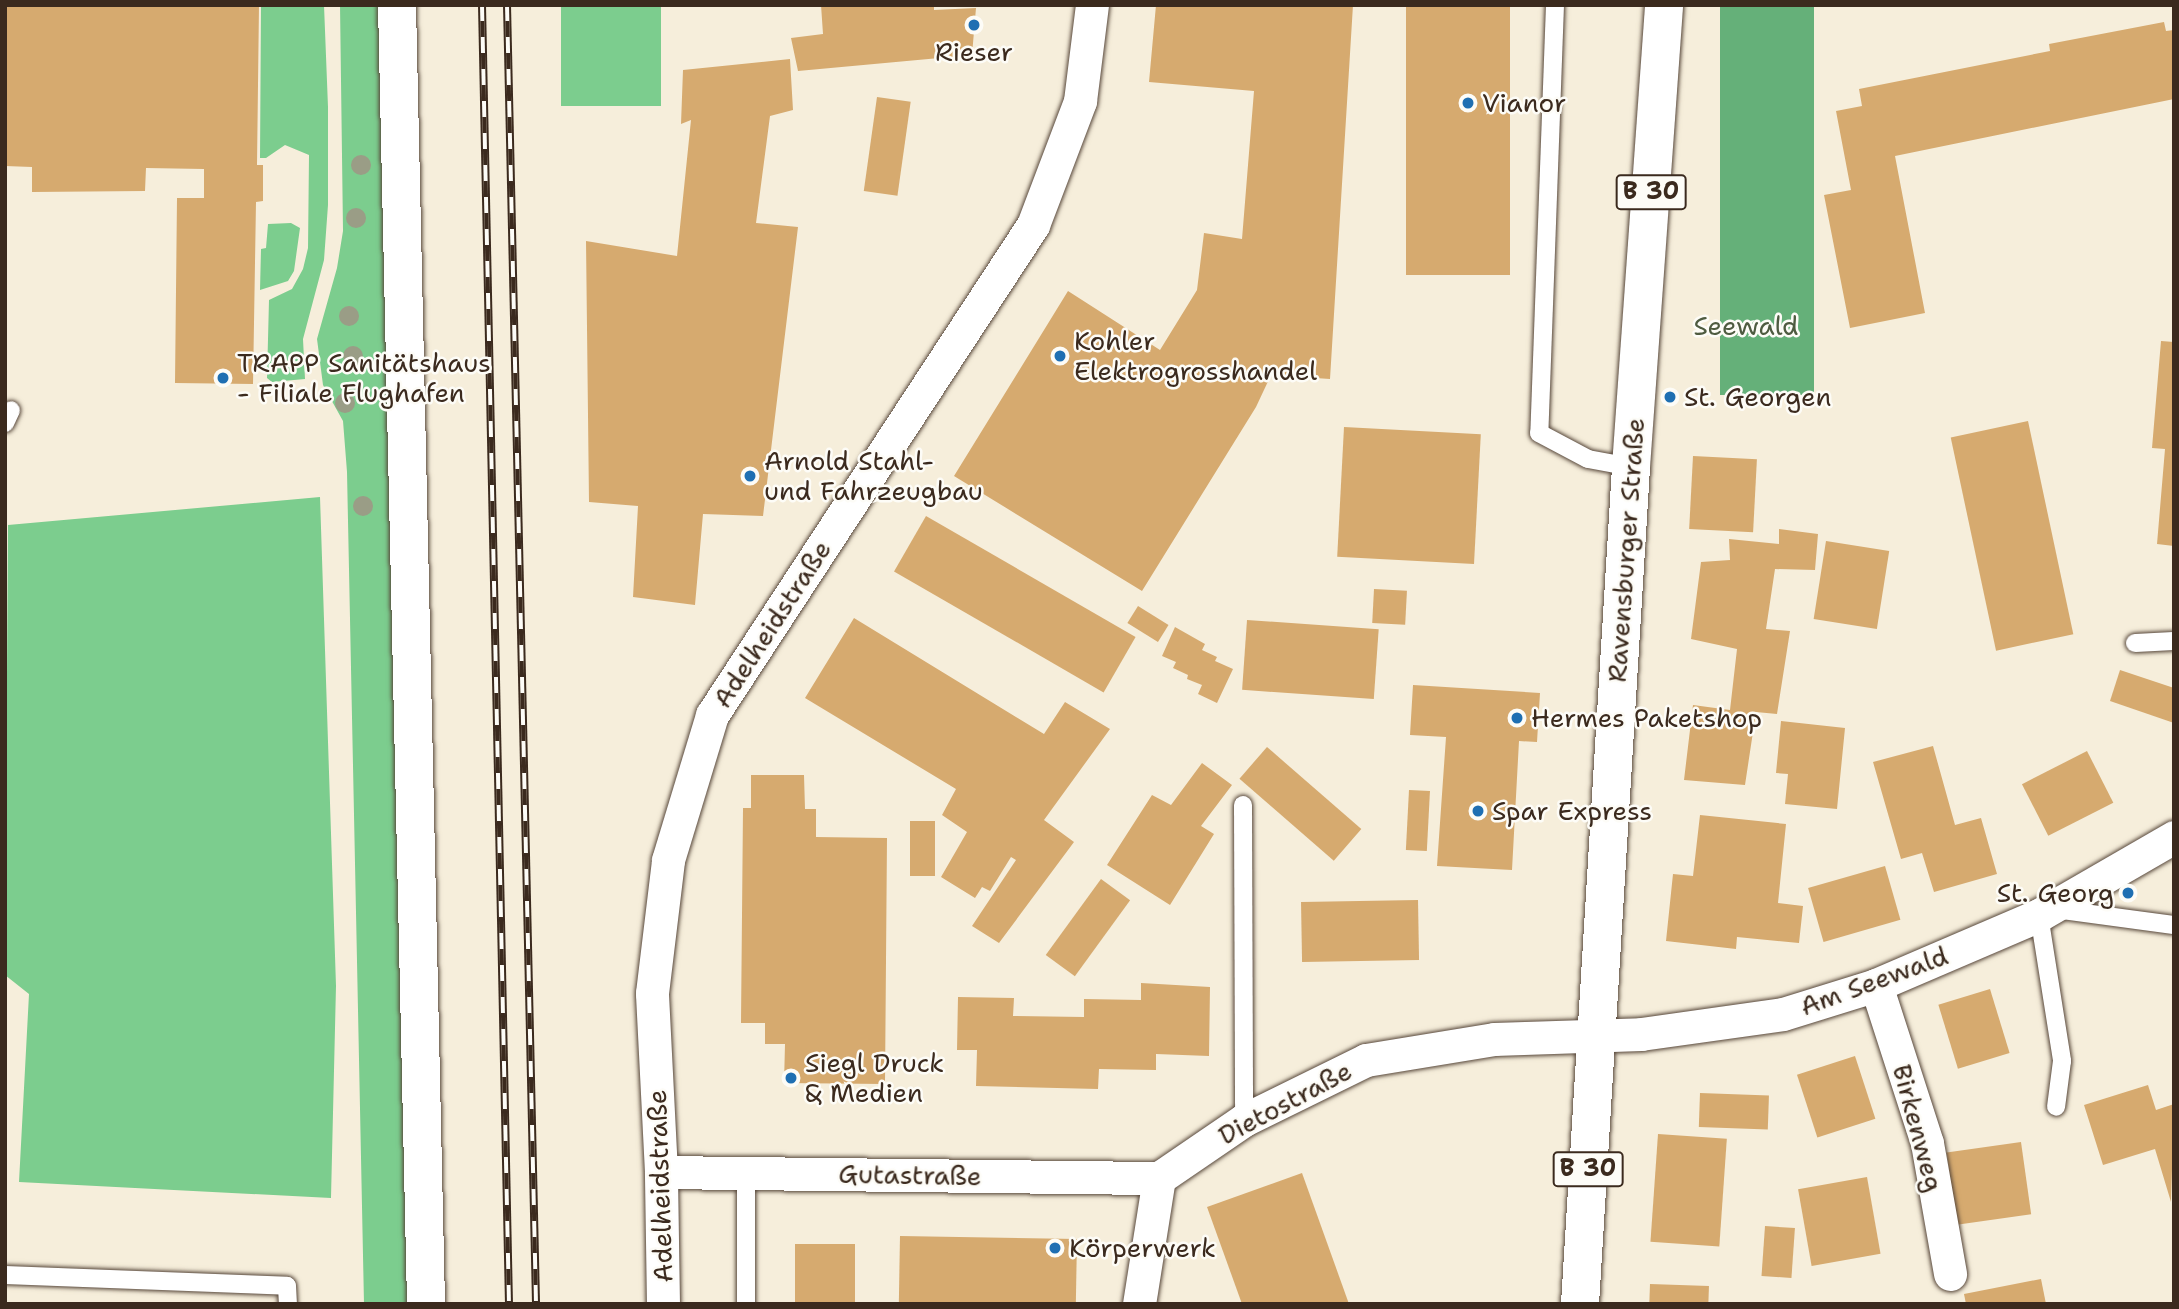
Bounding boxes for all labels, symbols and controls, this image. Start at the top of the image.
marker: Rieser [966,17,982,33]
place label: Rieser [935,36,1013,68]
place label: Vianor [1482,87,1566,119]
marker: Vianor [1460,95,1476,111]
road number: B 30 [1614,172,1688,212]
park label: Seewald [1693,310,1799,342]
place label: Kohler Elektrogrosshandel [1074,325,1317,386]
place label: TRAPP Sanitätshaus - Filiale Flughafen [237,347,491,408]
marker: Kohler Elektrogrosshandel [1052,348,1068,364]
marker: TRAPP Sanitätshaus - Filiale Flughafen [215,370,231,386]
place label: St. Georgen [1684,381,1832,413]
marker: St. Georgen [1662,389,1678,405]
street label: Ravensburger Straße [1601,417,1651,683]
place label: Arnold Stahl- und Fahrzeugbau [764,445,983,506]
marker: Arnold Stahl- und Fahrzeugbau [742,468,758,484]
street label: Adelheidstraße [706,535,838,713]
place label: Hermes Paketshop [1531,702,1762,734]
marker: Hermes Paketshop [1509,710,1525,726]
place label: Spar Express [1492,795,1652,827]
marker: Spar Express [1470,803,1486,819]
place label: St. Georg [1997,877,2114,909]
marker: St. Georg [2120,885,2136,901]
street label: Am Seewald [1796,940,1952,1022]
place label: Siegl Druck & Medien [805,1047,944,1108]
street label: Dietostraße [1213,1055,1357,1151]
street label: Birkenweg [1886,1061,1950,1195]
marker: Siegl Druck & Medien [783,1070,799,1086]
street label: Adelheidstraße [641,1089,679,1283]
road number: B 30 [1551,1148,1625,1190]
street label: Gutastraße [838,1158,982,1192]
place label: Körperwerk [1069,1232,1216,1264]
marker: Körperwerk [1047,1240,1063,1256]

